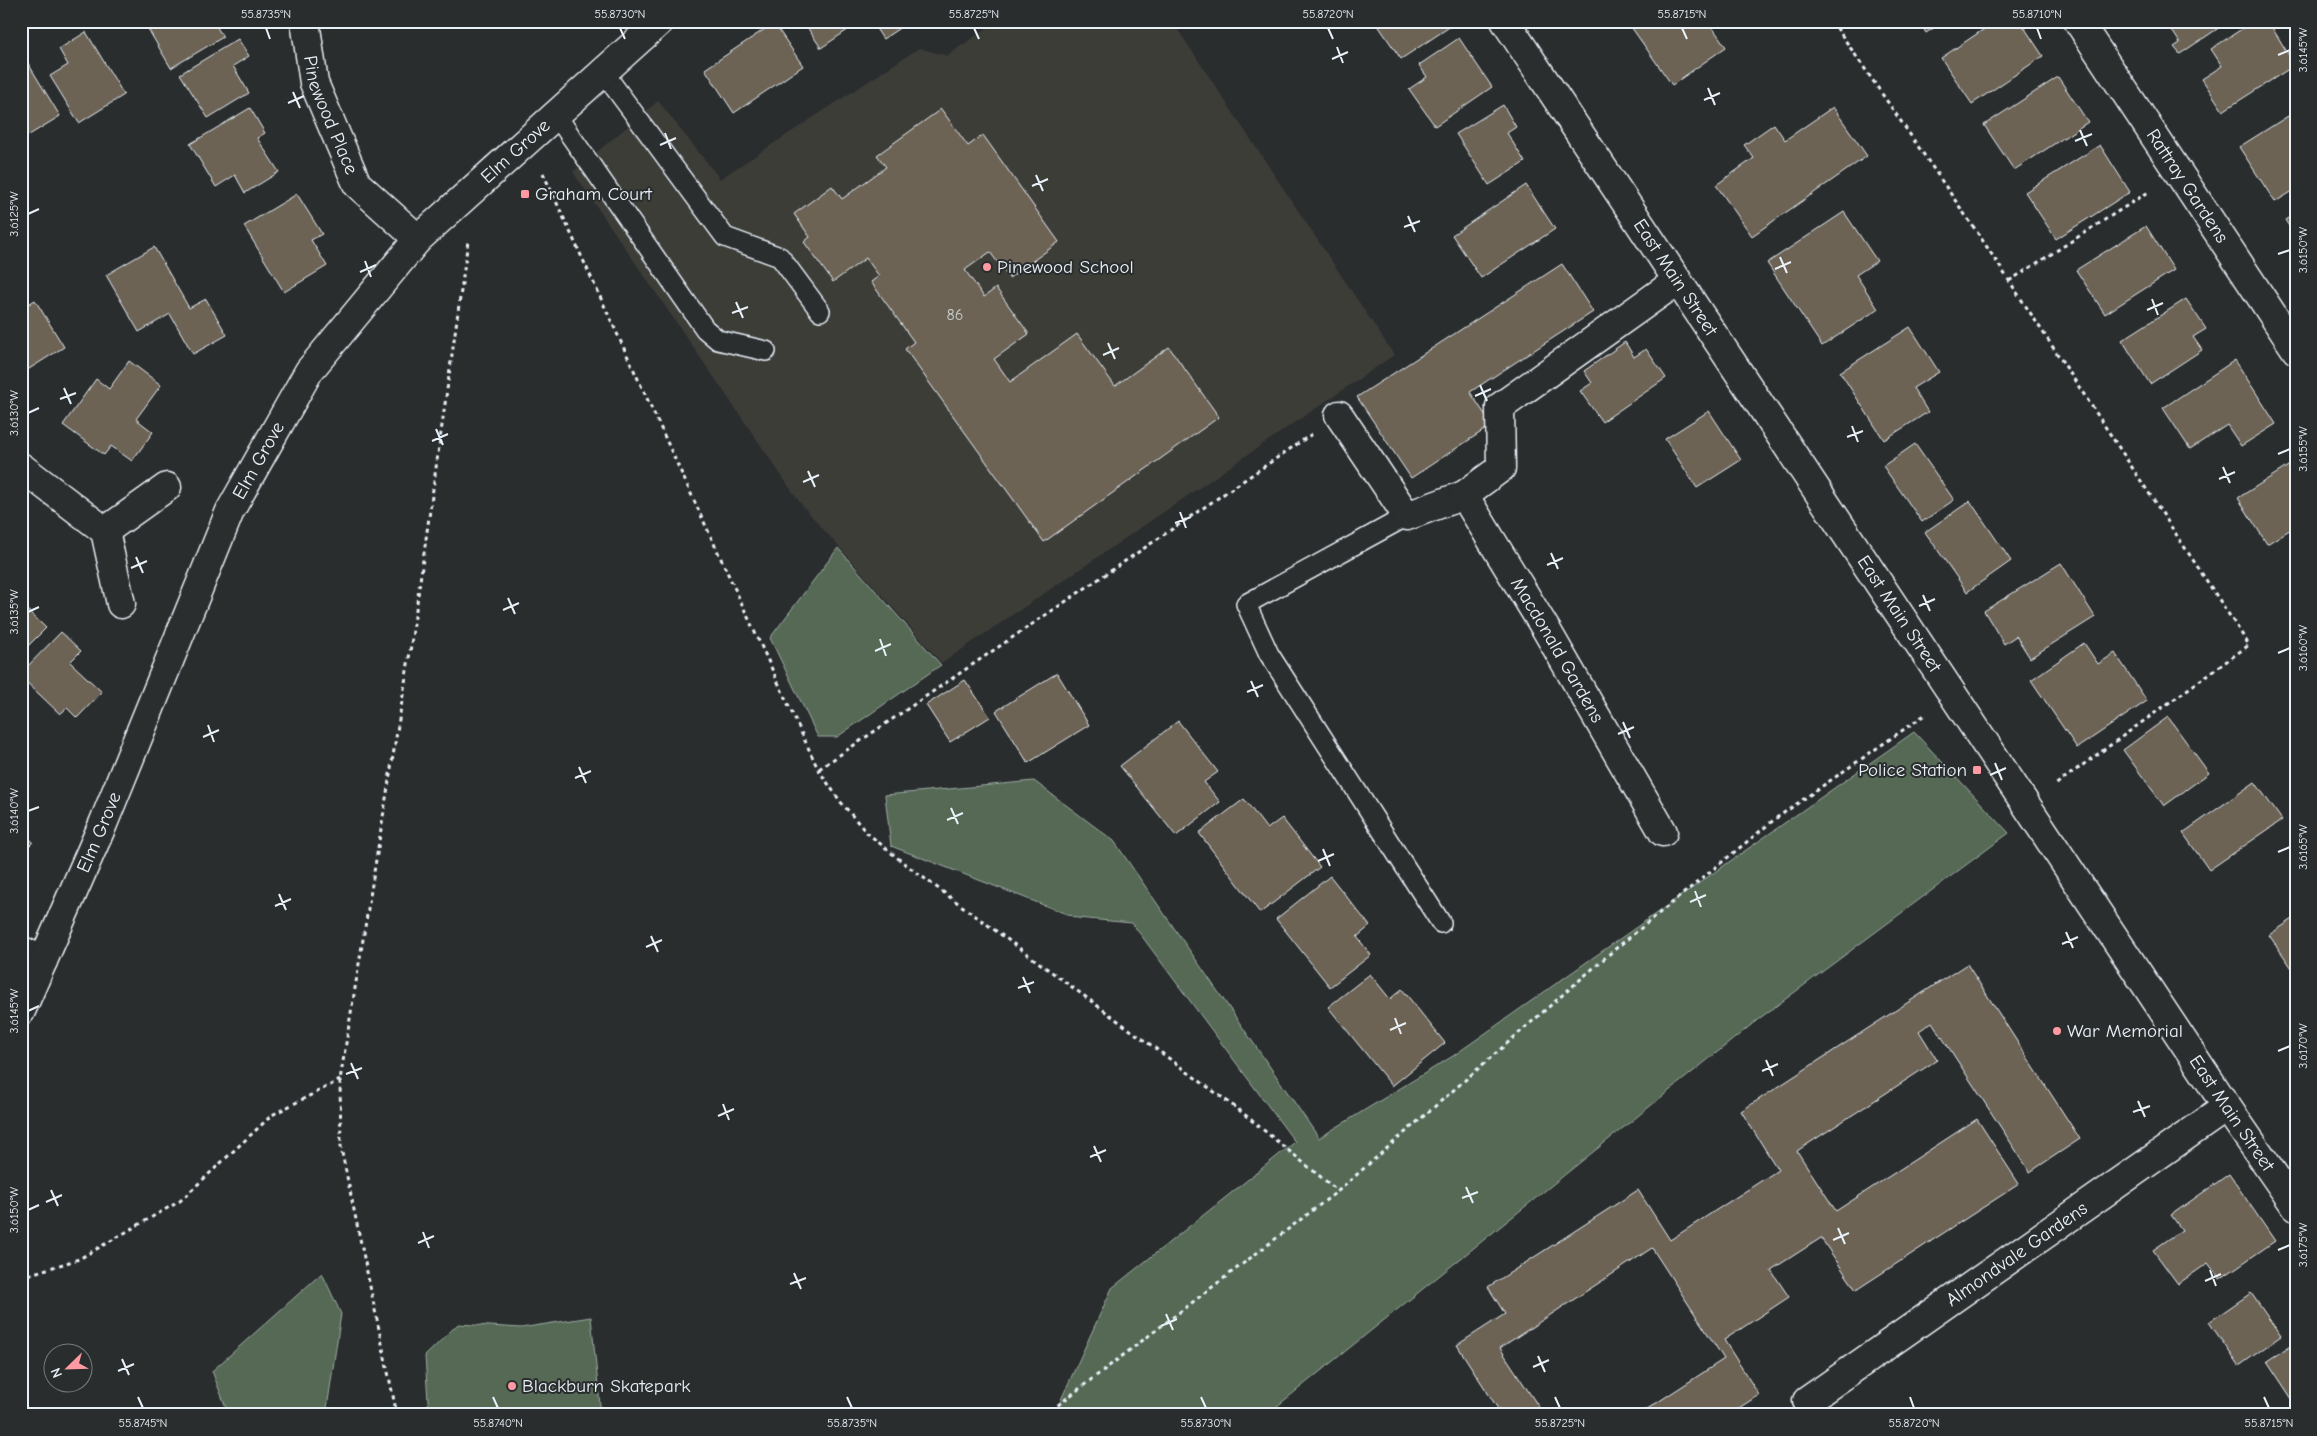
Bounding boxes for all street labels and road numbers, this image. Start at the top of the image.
street label: Pinewood Place [299,54,363,178]
street label: Elm Grove [476,114,555,188]
street label: Rattray Gardens [2142,125,2233,247]
street label: East Main Street [1629,215,1723,340]
street label: Elm Grove [228,418,289,503]
street label: East Main Street [1853,551,1946,677]
street label: Macdonald Gardens [1506,574,1609,727]
street label: Elm Grove [72,789,126,876]
street label: East Main Street [2185,1051,2279,1176]
street label: Almondvale Gardens [1942,1197,2092,1311]

